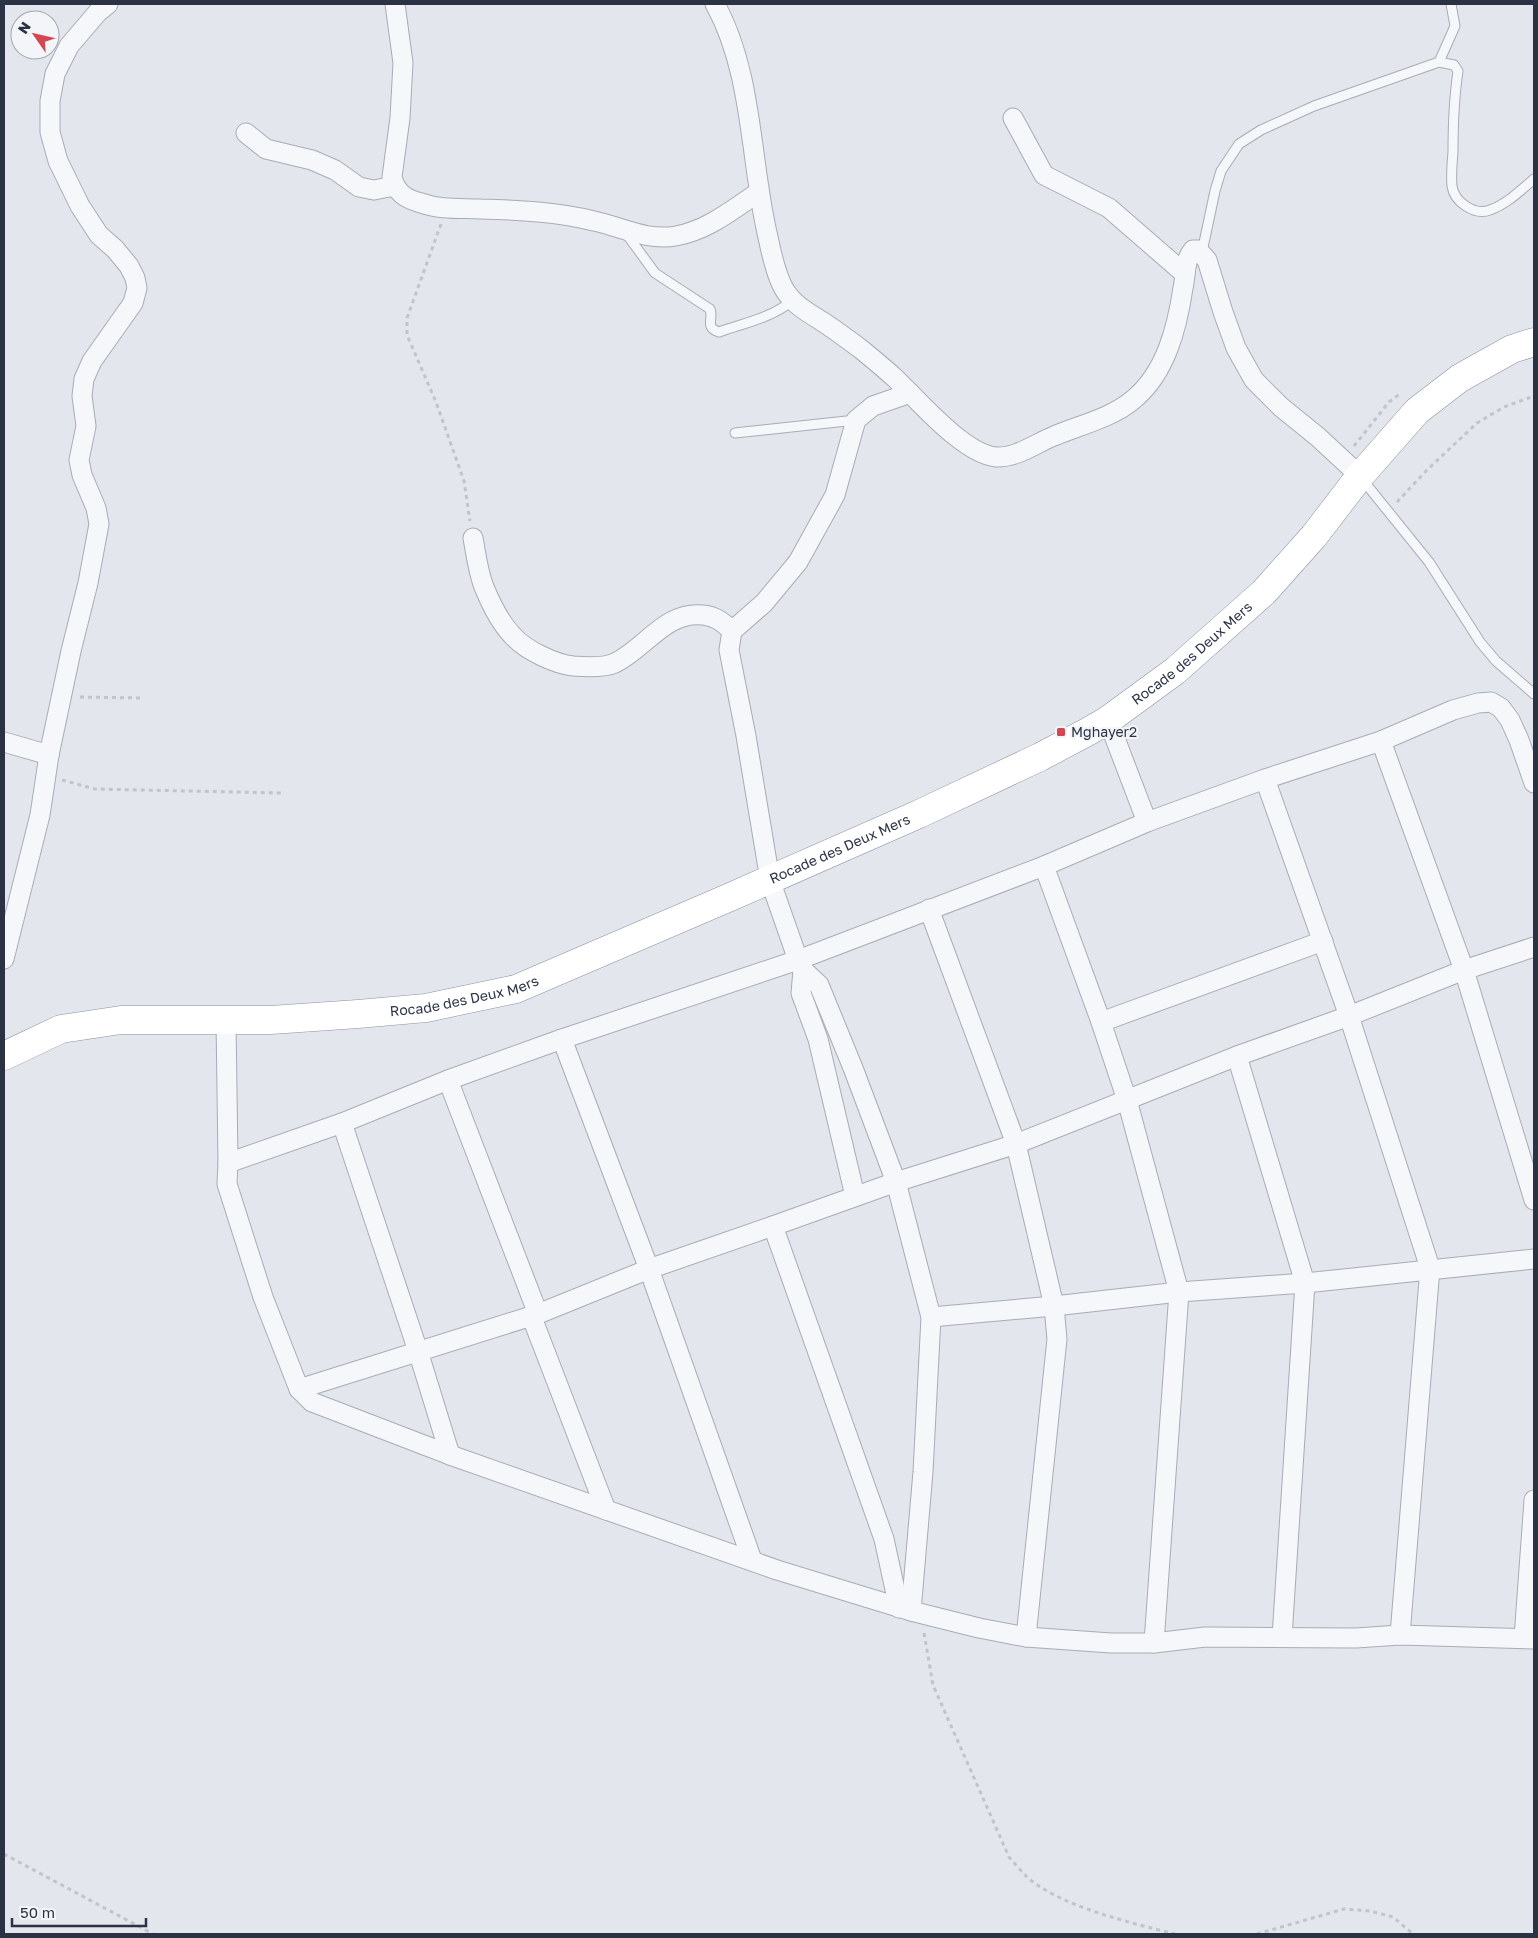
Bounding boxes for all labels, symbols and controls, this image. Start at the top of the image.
north arrow [10,10,60,60]
text: N [14,18,34,37]
street label: Rocade des Deux Mers [1128,598,1255,708]
place label: Mghayer2 [1071,723,1137,740]
marker: Mghayer2 [1055,726,1067,738]
street label: Rocade des Deux Mers [767,810,913,887]
street label: Rocade des Deux Mers [389,971,541,1019]
scale bar [12,1896,146,1928]
text: 50 m [20,1903,55,1921]

